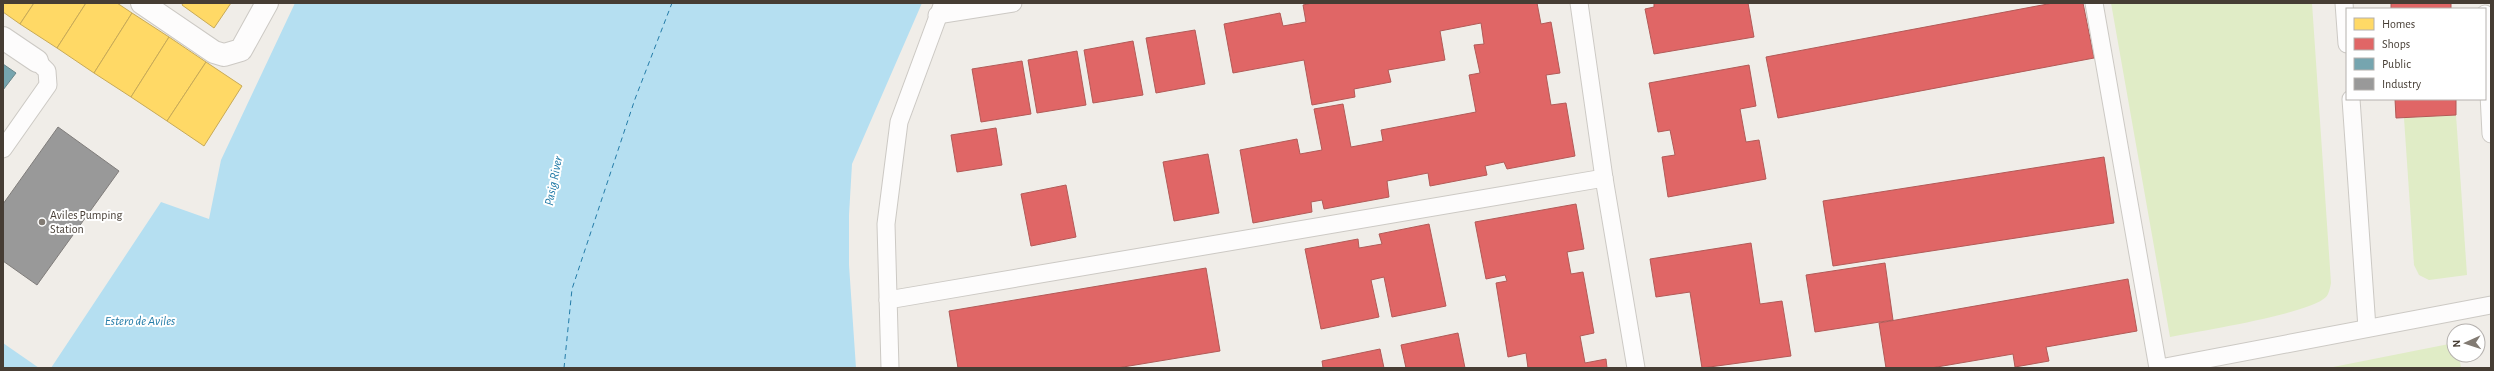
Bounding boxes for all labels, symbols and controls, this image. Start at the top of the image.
legend [2346,8,2486,100]
text: Homes [2382,18,2415,30]
text: Shops [2382,38,2410,50]
text: Public [2382,58,2411,70]
text: Industry [2382,78,2421,91]
water label: Pasig River [543,154,565,207]
place label: Aviles Pumping Station [50,209,122,235]
marker: Aviles Pumping Station [37,217,47,227]
water label: Estero de Aviles [105,315,175,328]
north arrow [2446,323,2486,363]
text: N [2451,339,2462,348]

